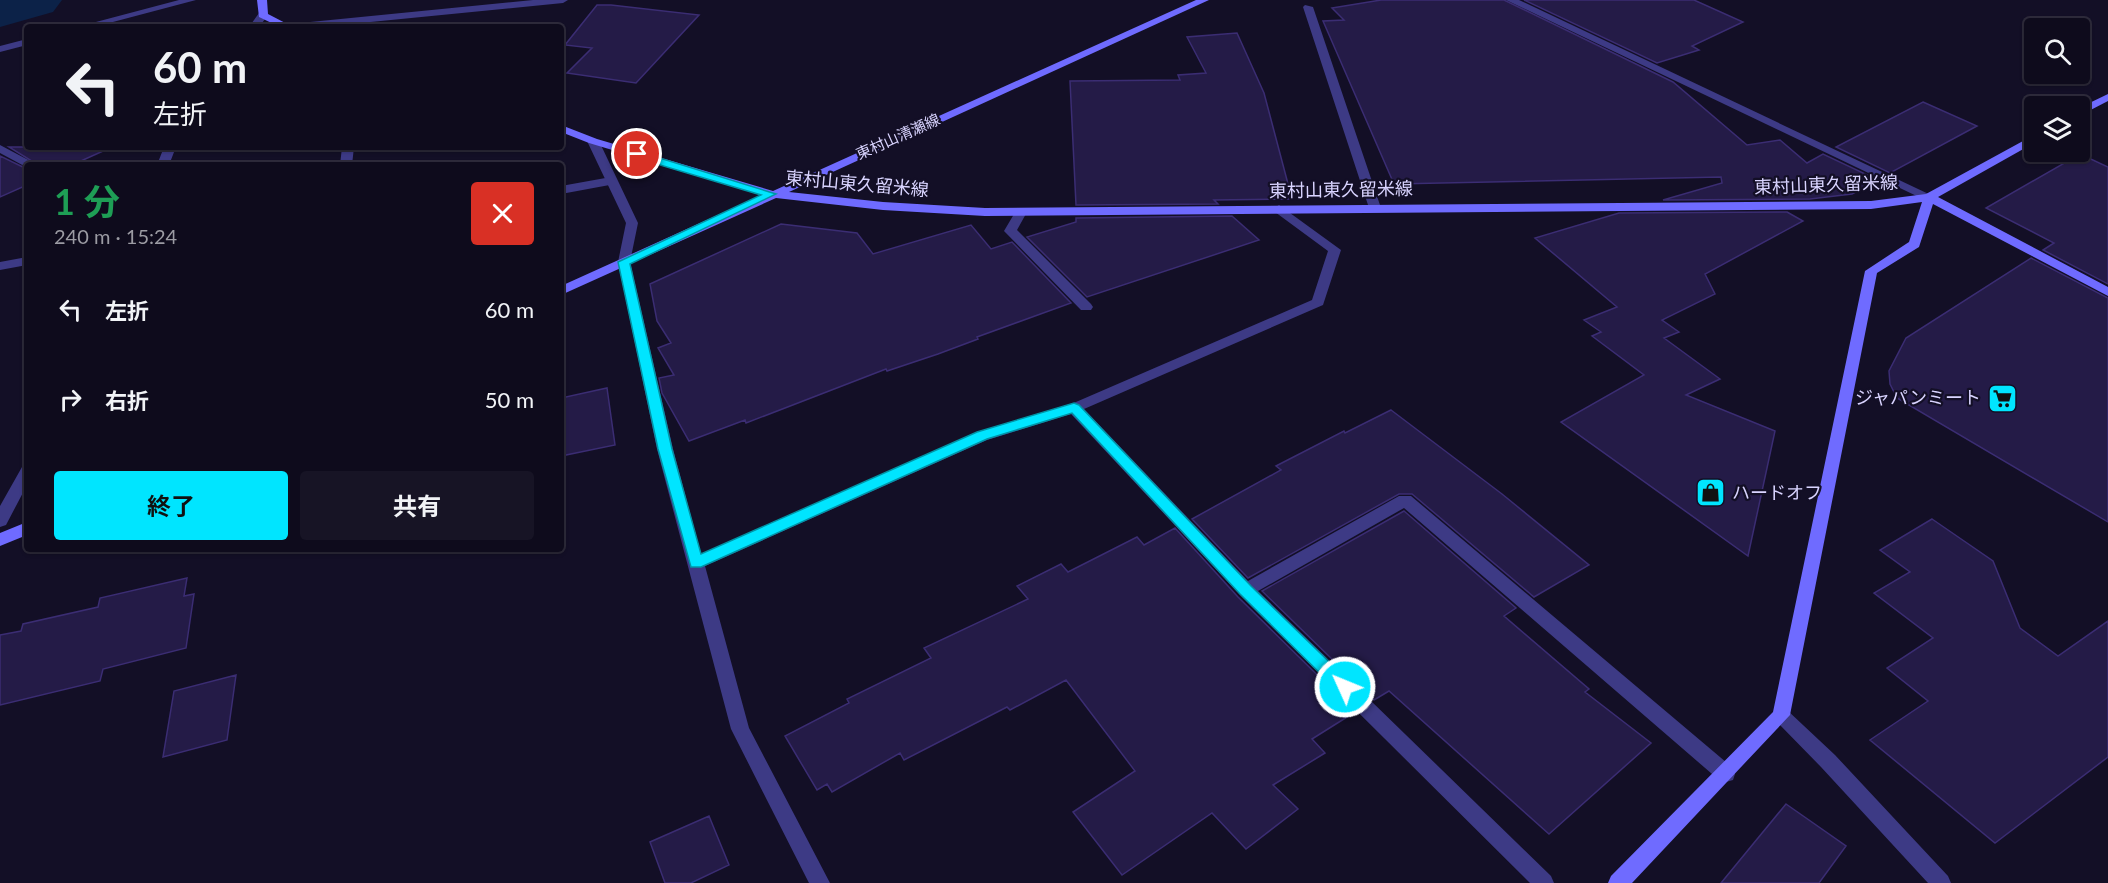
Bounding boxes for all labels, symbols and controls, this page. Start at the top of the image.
map controls [2024,18,2090,162]
button: search [2024,18,2090,84]
text: 60 m [153,42,247,92]
icon: left [54,48,132,126]
button: layers [2024,96,2090,162]
text: 左折 [153,97,207,130]
street label: 東村山清瀬線 [853,110,942,163]
pin [611,128,662,179]
icon: arrive [620,137,653,170]
street label: 東村山東久留米線 [784,166,930,200]
street label: 東村山東久留米線 [1754,170,1898,198]
street label: 東村山東久留米線 [1269,177,1413,201]
text: 1 分 [54,179,120,223]
button: close [471,182,534,245]
text: 240 m · 15:24 [54,224,177,248]
icon: left [54,293,87,326]
text: 60 m [485,296,534,323]
text: 左折 [105,297,149,324]
supermarket icon: ジャパンミート [1986,382,2018,414]
icon: right [54,383,87,416]
text: 50 m [485,386,534,413]
place label: ジャパンミート [1855,386,1981,408]
text: 右折 [105,387,149,414]
button: 終了 [54,471,288,540]
button: 共有 [300,471,534,540]
shop icon: ハードオフ [1695,477,1727,509]
place label: ハードオフ [1732,481,1822,503]
position arrow [1313,655,1377,719]

